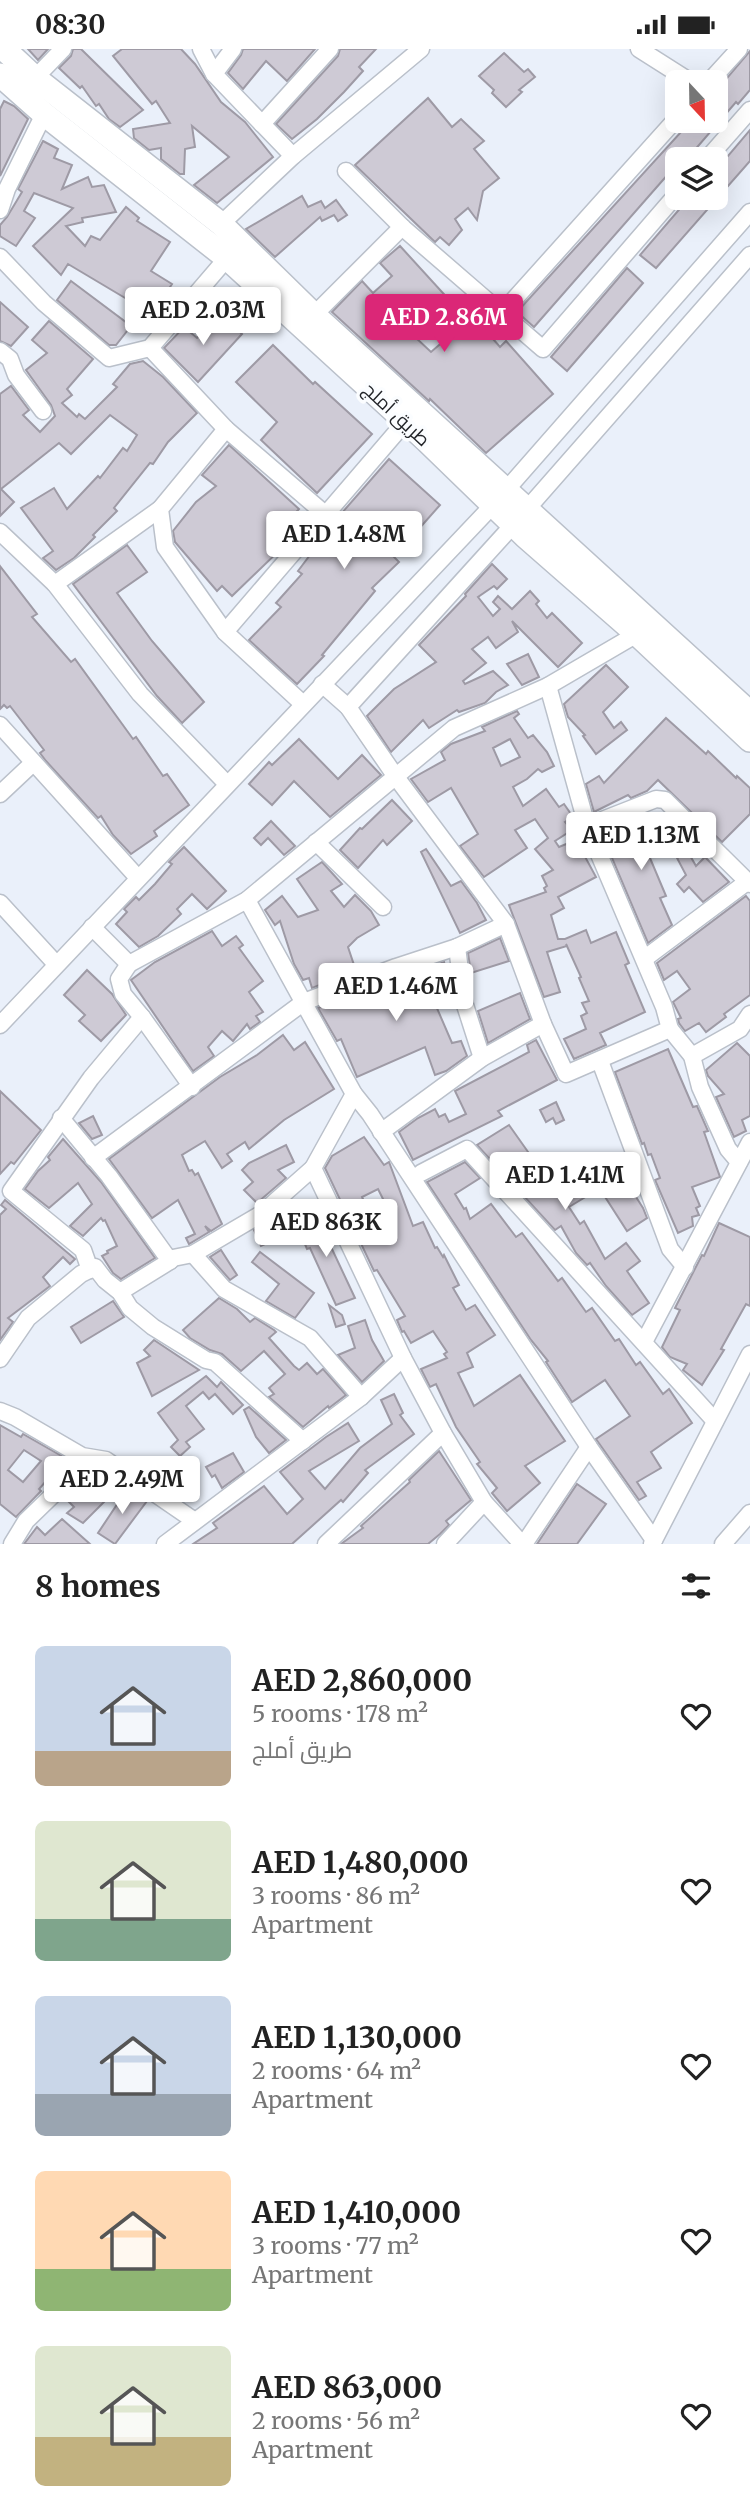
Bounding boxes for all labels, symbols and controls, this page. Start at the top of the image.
text: 08:30 [35,8,105,41]
north arrow [665,70,728,133]
map controls [665,70,728,210]
button: layers [665,147,728,210]
pin: AED 2.03M [123,287,283,347]
text: AED 2.03M [141,295,265,324]
pin: AED 2.86M [364,295,524,354]
text: AED 2.86M [381,302,507,331]
street label: طريق أملج [357,377,436,453]
pin: AED 1.48M [264,511,424,571]
text: AED 1.48M [282,519,406,548]
pin: AED 1.13M [561,813,721,872]
text: AED 1.13M [582,820,700,849]
pin: AED 1.46M [316,963,476,1023]
text: AED 1.46M [334,971,458,1000]
pin: AED 1.41M [485,1153,645,1212]
text: AED 1.41M [506,1160,624,1189]
pin: AED 863K [254,1199,398,1259]
text: AED 863K [270,1207,382,1236]
pin: AED 2.49M [42,1457,202,1516]
text: AED 2.49M [60,1464,184,1493]
text: 8 homes [35,1567,161,1605]
icon: filters [677,1567,715,1605]
text: AED 2,860,000 [252,1661,472,1699]
icon: home [91,1674,175,1758]
icon: heart [677,1697,715,1735]
text: 5 rooms · 178 m² [252,1699,428,1728]
text: طريق أملج [252,1735,352,1764]
text: AED 1,480,000 [252,1843,469,1881]
icon: home [91,1849,175,1933]
icon: heart [677,1872,715,1910]
text: 3 rooms · 86 m² [252,1881,420,1910]
text: Apartment [252,1910,373,1939]
text: AED 1,130,000 [252,2018,462,2056]
icon: home [91,2024,175,2108]
icon: heart [677,2047,715,2085]
text: 2 rooms · 64 m² [252,2056,421,2085]
text: Apartment [252,2085,373,2114]
text: AED 1,410,000 [252,2193,461,2231]
icon: home [91,2199,175,2283]
icon: heart [677,2222,715,2260]
text: 3 rooms · 77 m² [252,2231,419,2260]
text: Apartment [252,2260,373,2289]
text: AED 863,000 [252,2368,442,2406]
icon: home [91,2374,175,2458]
icon: heart [677,2397,715,2435]
text: 2 rooms · 56 m² [252,2406,420,2435]
text: Apartment [252,2435,373,2464]

